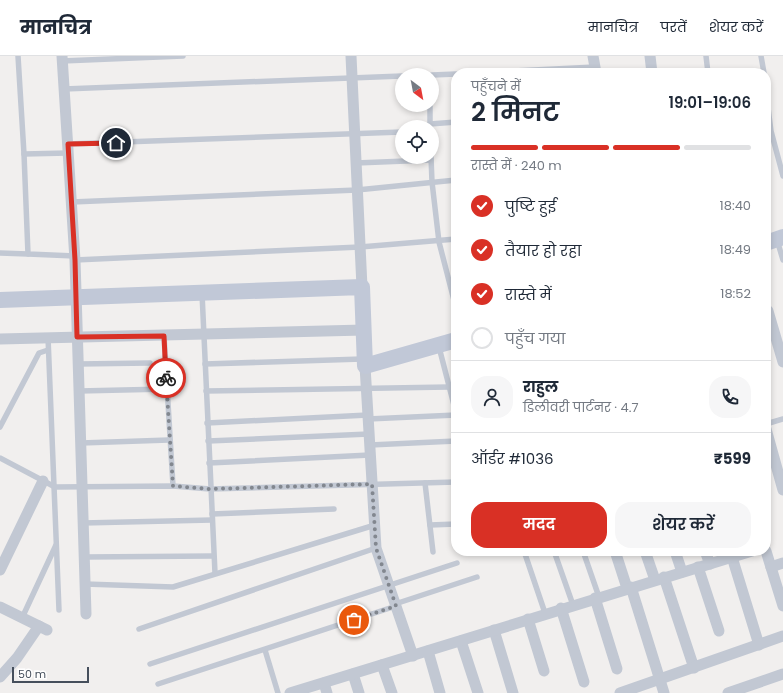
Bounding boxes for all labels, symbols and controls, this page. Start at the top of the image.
text: मानचित्र [20,14,92,41]
text: मानचित्र [588,17,638,37]
text: परतें [660,17,687,37]
text: शेयर करें [709,17,763,37]
north arrow [395,68,439,112]
map controls [395,68,439,164]
text: पहुँचने में [471,77,521,96]
text: 19:01–19:06 [669,92,751,113]
text: 2 मिनट [471,94,559,130]
button: locate [395,120,439,164]
pin [99,126,133,160]
icon: home [105,132,127,154]
text: रास्ते में · 240 m [471,156,562,175]
icon: check [471,195,493,217]
text: पुष्टि हुई [505,196,556,217]
text: 18:40 [720,196,751,215]
icon: check [471,239,493,261]
text: तैयार हो रहा [505,240,581,261]
text: 18:49 [720,240,751,259]
icon: check [471,283,493,305]
text: रास्ते में [505,284,552,305]
text: 18:52 [720,284,751,303]
text: पहुँच गया [505,328,565,349]
courier [146,358,186,398]
icon: bike [155,367,177,389]
button: person [471,376,513,418]
text: राहुल [523,376,558,397]
button: phone [709,376,751,418]
text: डिलीवरी पार्टनर · 4.7 [523,398,639,417]
text: ऑर्डर #1036 [471,448,554,469]
text: ₹599 [714,448,751,469]
button: मदद [471,502,607,548]
button: शेयर करें [615,502,751,548]
pin [337,603,371,637]
icon: bag [343,609,365,631]
scale bar [12,665,89,684]
text: 50 m [18,666,46,682]

